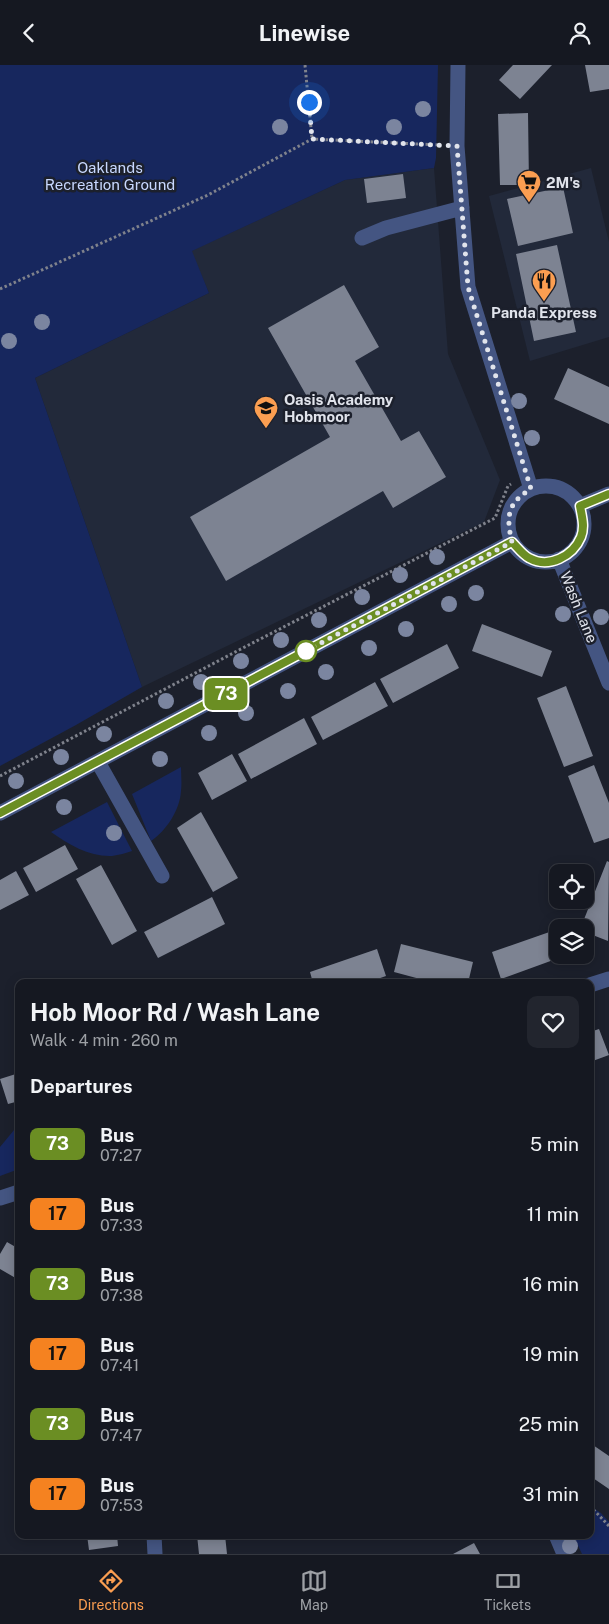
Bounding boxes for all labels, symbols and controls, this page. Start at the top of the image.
icon: back [15,19,43,47]
icon: person [566,19,594,47]
text: Linewise [259,20,350,46]
your location [297,90,322,115]
park label: Oaklands Recreation Ground [45,159,175,193]
supermarket icon: 2M's [516,169,542,203]
place label: 2M's [546,174,580,191]
restaurant icon: Panda Express [531,268,557,302]
place label: Panda Express [491,304,597,321]
place label: Oasis Academy Hobmoor [284,391,394,425]
school or university icon: Oasis Academy Hobmoor [253,395,279,429]
street label: Wash Lane [557,569,601,645]
unlabelled marker [295,640,317,662]
line badge: 73 [204,678,248,710]
text: 73 [214,683,238,704]
map controls [549,864,594,964]
button: locate [549,864,594,909]
button: layers [549,919,594,964]
button: heart [527,996,579,1048]
text: Hob Moor Rd / Wash Lane [30,998,320,1026]
text: Walk · 4 min · 260 m [30,1031,178,1050]
text: Departures [30,1075,133,1097]
text: Bus [100,1124,134,1146]
text: 73 [46,1133,69,1154]
text: 5 min [530,1133,579,1155]
text: 07:27 [100,1146,142,1165]
text: Bus [100,1194,134,1216]
text: 17 [48,1203,67,1224]
text: 11 min [527,1203,579,1225]
text: 07:33 [100,1216,143,1235]
text: Bus [100,1264,134,1286]
text: 73 [46,1273,69,1294]
text: 16 min [523,1273,579,1295]
text: 07:38 [100,1286,143,1305]
text: Bus [100,1334,134,1356]
text: 17 [48,1343,67,1364]
text: 19 min [523,1343,579,1365]
text: 07:41 [100,1356,139,1375]
text: Bus [100,1404,134,1426]
text: 73 [46,1413,69,1434]
text: 25 min [519,1413,579,1435]
text: 07:47 [100,1426,142,1445]
text: Bus [100,1474,134,1496]
text: 17 [48,1483,67,1504]
text: 31 min [522,1483,579,1505]
text: 07:53 [100,1496,143,1515]
tab: Directions [78,1567,144,1613]
tab: Map [300,1567,328,1613]
tab: Tickets [484,1567,531,1613]

